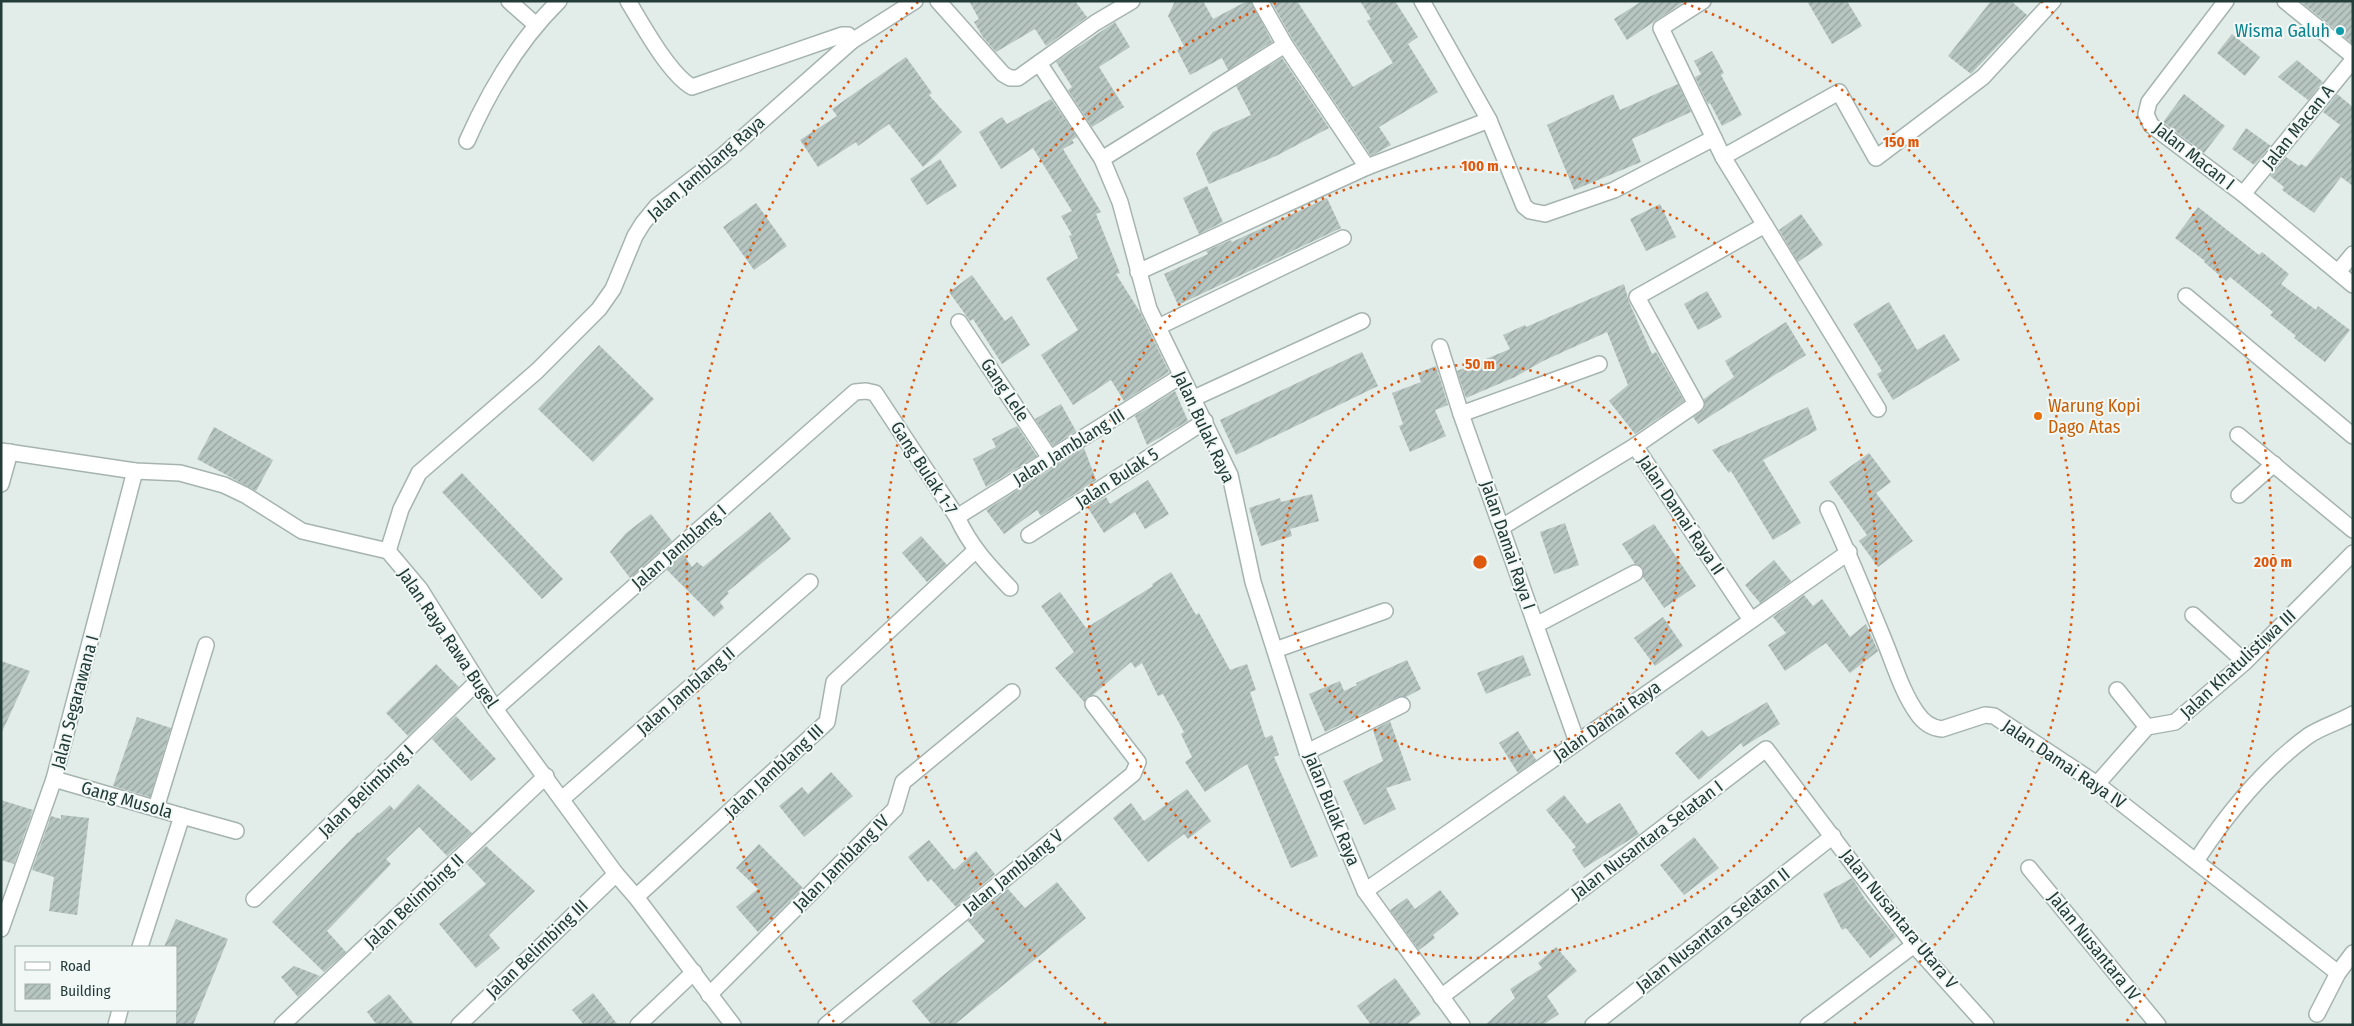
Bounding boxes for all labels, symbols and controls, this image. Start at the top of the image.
place label: Wisma Galuh [2235,20,2330,42]
marker: Wisma Galuh [2334,25,2346,37]
street label: Jalan Macan A [2257,80,2339,174]
street label: Jalan Jamblang Raya [643,111,769,225]
street label: Jalan Macan I [2149,117,2239,195]
text: 150 m [1883,133,1919,151]
text: 100 m [1461,157,1499,175]
street label: Gang Lele [976,354,1034,426]
text: 50 m [1465,355,1495,373]
street label: Jalan Bulak Raya [1168,368,1240,487]
place label: Warung Kopi Dago Atas [2048,395,2140,438]
street label: Jalan Jamblang III [1009,404,1129,490]
marker: Warung Kopi Dago Atas [2032,410,2044,422]
street label: Gang Bulak 1-7 [886,417,962,519]
street label: Jalan Bulak 5 [1071,443,1163,513]
street label: Jalan Damai Raya II [1633,451,1729,579]
street label: Jalan Damai Raya I [1476,478,1540,612]
street label: Jalan Jamblang I [627,500,731,594]
centre of rings [1471,553,1489,571]
text: 200 m [2253,553,2292,571]
street label: Jalan Raya Rawa Bugel [393,564,503,712]
street label: Jalan Khatulistiwa III [2176,605,2300,723]
street label: Jalan Segarawana I [47,633,103,771]
street label: Jalan Jamblang II [632,642,740,740]
street label: Jalan Damai Raya [1549,676,1665,766]
street label: Jalan Damai Raya IV [1998,715,2131,814]
street label: Jalan Jamblang III [720,719,828,823]
street label: Jalan Belimbing I [314,740,418,842]
street label: Jalan Bulak Raya [1299,749,1365,869]
street label: Gang Musola [79,776,175,824]
street label: Jalan Nusantara Selatan I [1567,776,1727,904]
street label: Jalan Jamblang IV [788,810,894,916]
street label: Jalan Jamblang V [958,824,1068,919]
street label: Jalan Nusantara Utara V [1836,845,1963,994]
street label: Jalan Belimbing II [360,849,468,953]
street label: Jalan Nusantara Selatan II [1632,863,1794,997]
street label: Jalan Nusantara IV [2043,887,2145,1006]
street label: Jalan Belimbing III [482,895,592,1003]
legend [15,946,178,1011]
text: Road [60,957,91,975]
text: Building [60,982,111,1000]

